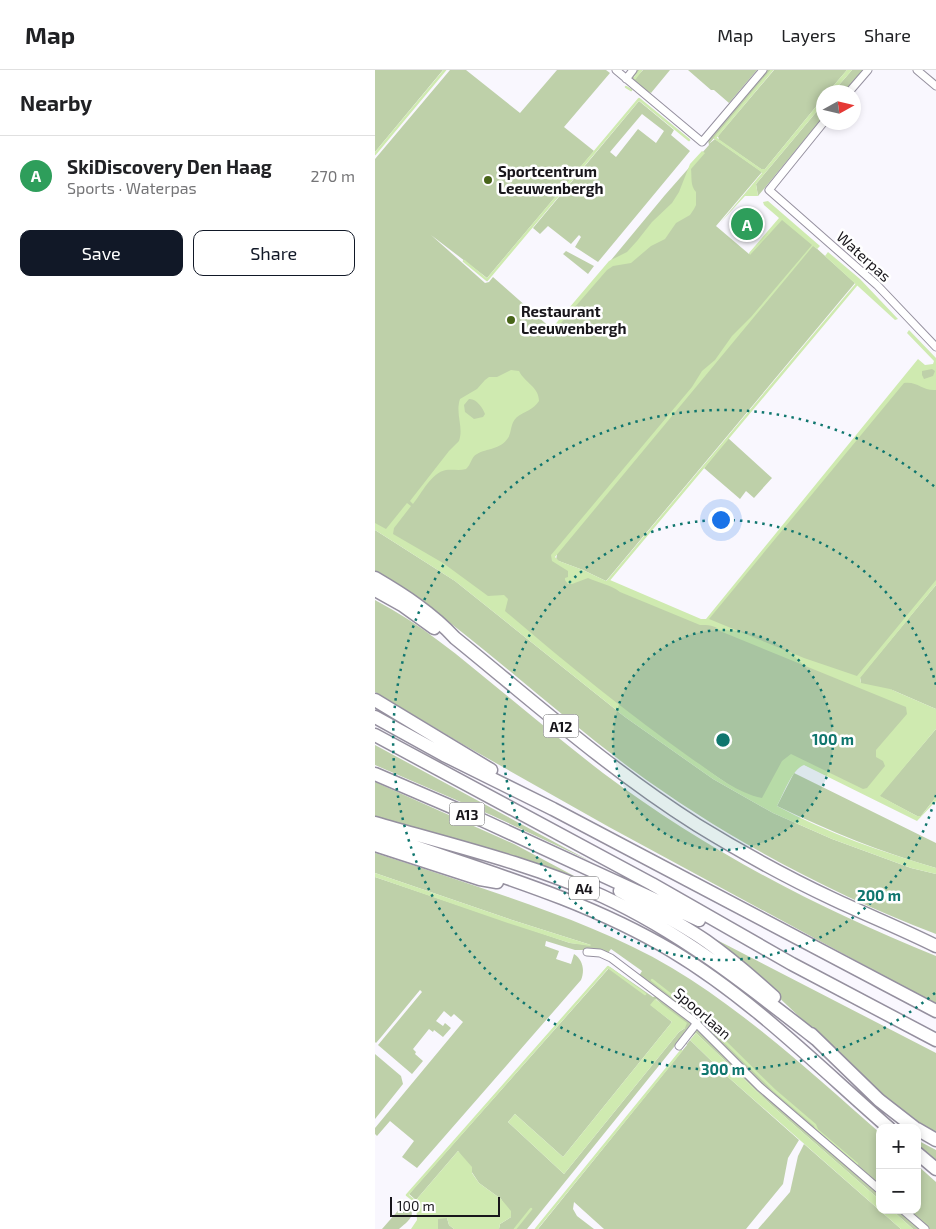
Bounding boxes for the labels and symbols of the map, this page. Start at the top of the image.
north arrow [816,85,861,130]
place label: Sportcentrum Leeuwenbergh [498,162,603,197]
marker: Sportcentrum Leeuwenbergh [482,174,494,186]
pin: A [731,205,763,243]
street label: Waterpas [833,227,895,285]
place label: Restaurant Leeuwenbergh [521,302,626,337]
marker: Restaurant Leeuwenbergh [505,314,517,326]
your location [708,507,734,533]
road number: A12 [543,714,579,738]
text: 100 m [812,730,854,748]
centre of rings [714,731,732,749]
road number: A13 [449,802,485,826]
road number: A4 [569,876,599,900]
text: 200 m [857,886,901,904]
street label: Spoorlaan [671,983,735,1043]
text: 300 m [701,1060,745,1078]
scale bar [390,1194,500,1217]

